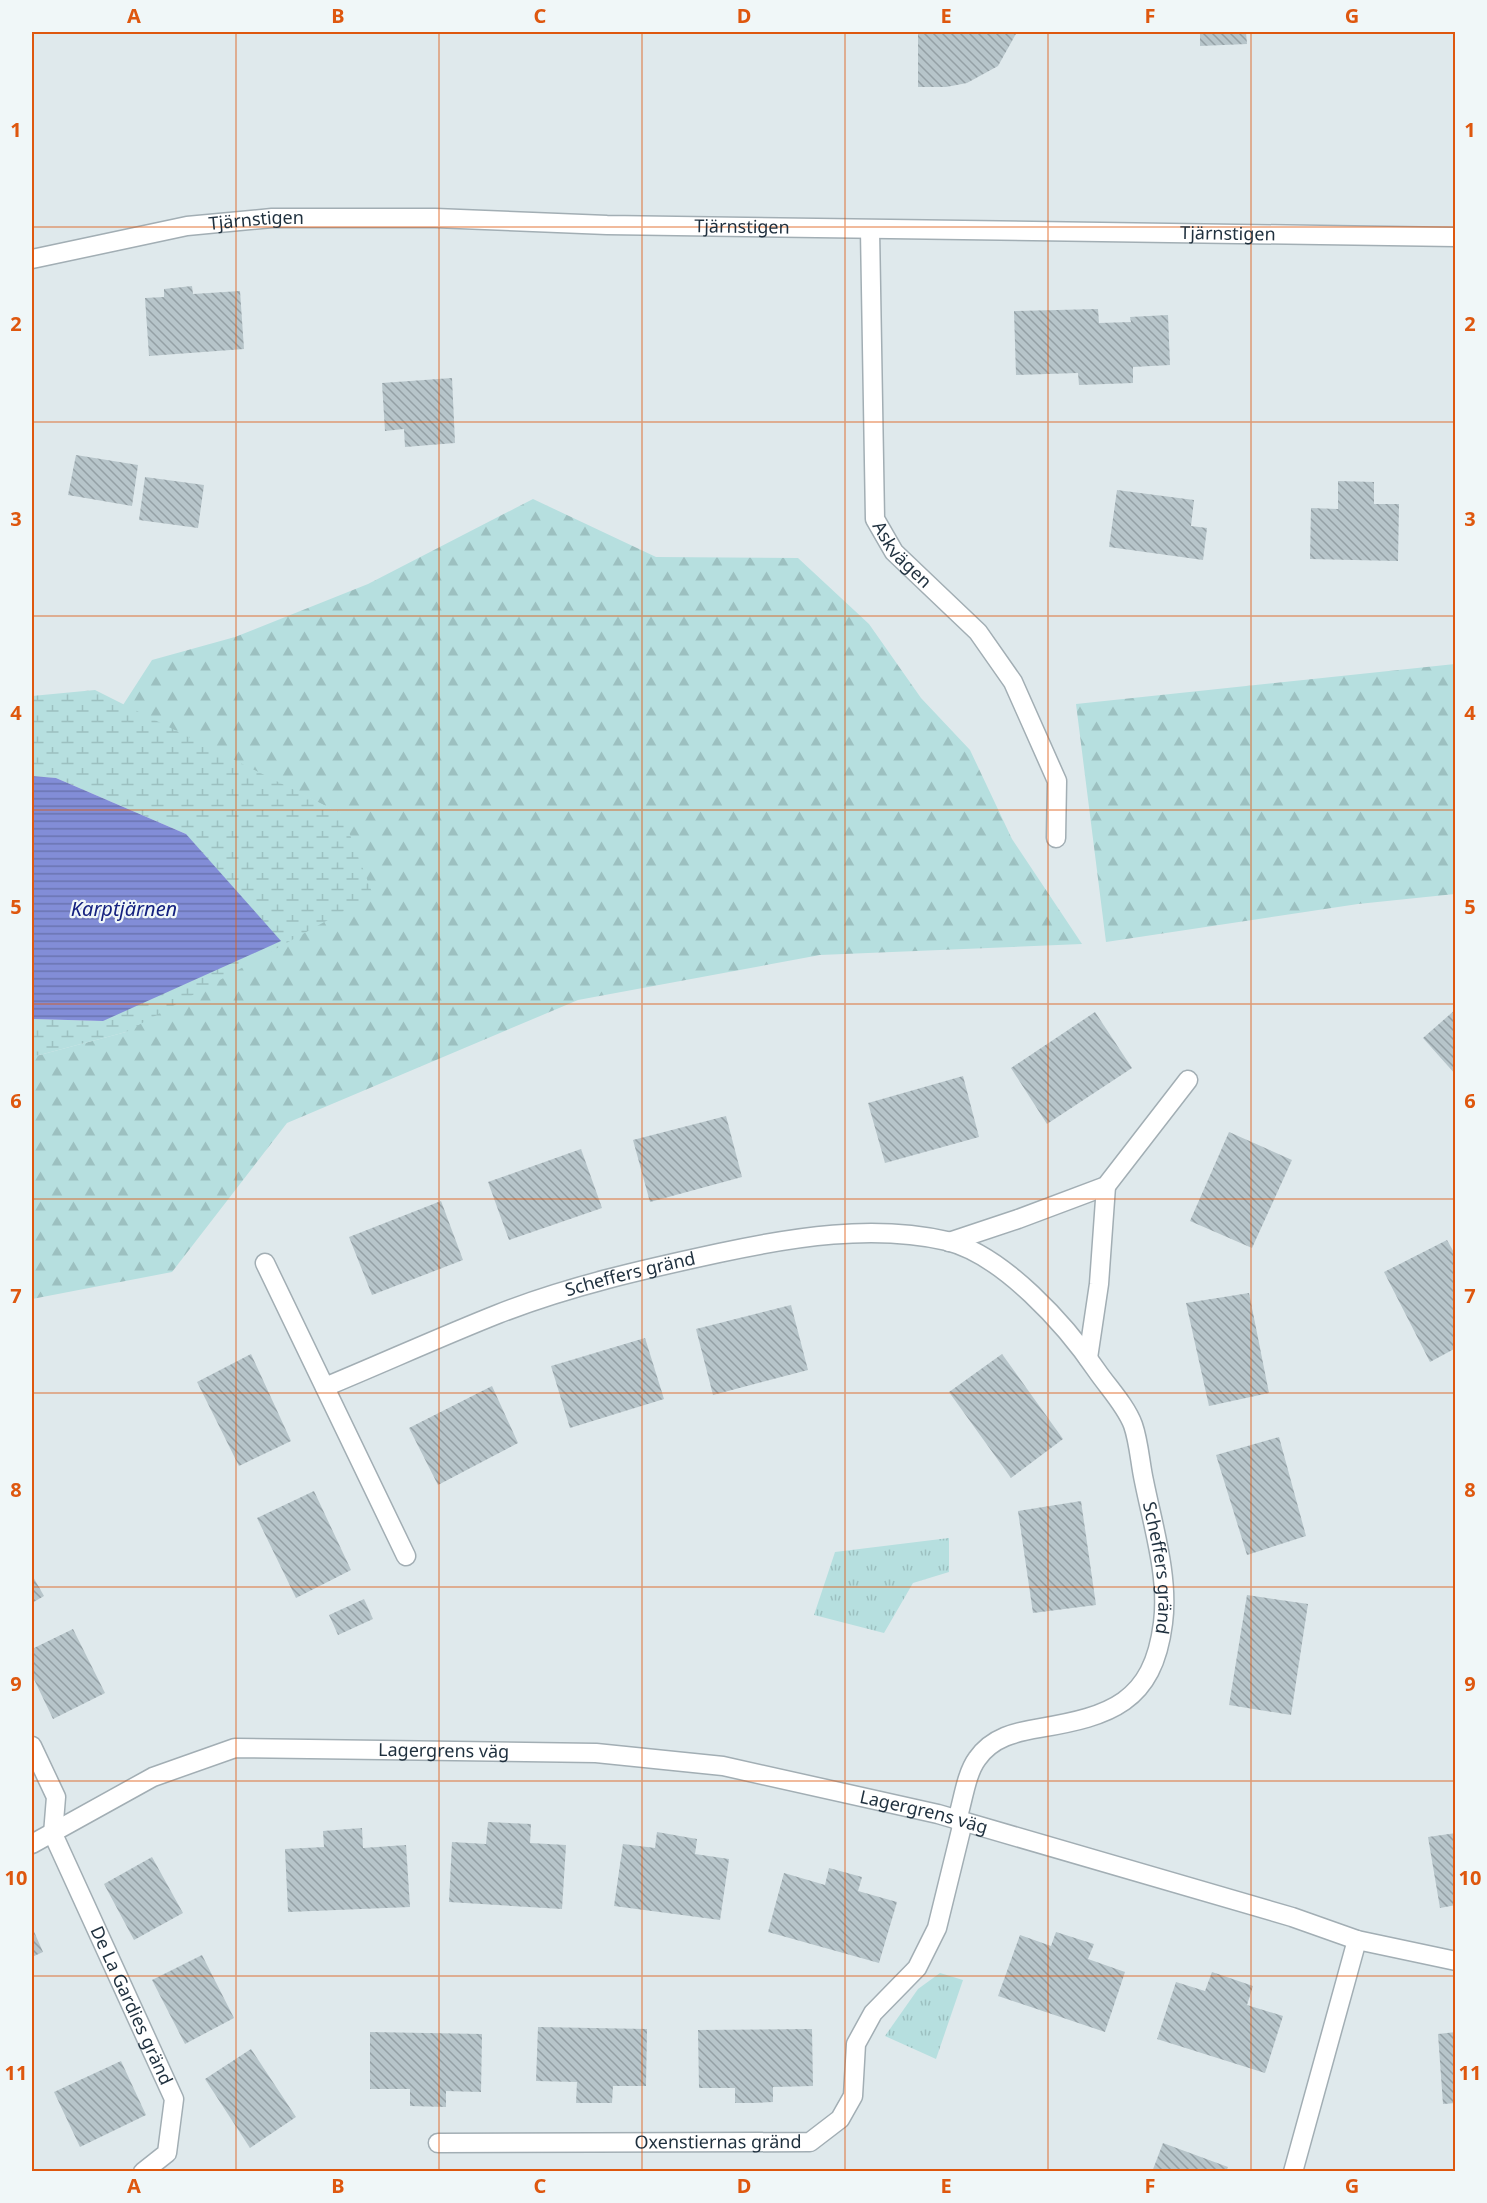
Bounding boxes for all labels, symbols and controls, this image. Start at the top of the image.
text: A [127,2,141,29]
text: B [331,2,345,29]
text: C [534,2,547,29]
text: D [737,2,751,29]
text: E [940,2,952,29]
text: F [1145,2,1155,29]
text: G [1345,2,1359,29]
text: 1 [10,116,22,143]
text: 1 [1464,116,1476,143]
street label: Tjärnstigen [207,205,304,235]
street label: Tjärnstigen [694,213,790,239]
street label: Tjärnstigen [1180,220,1276,245]
text: 2 [10,310,22,337]
text: 2 [1464,310,1476,337]
text: 3 [10,505,22,532]
text: 3 [1464,505,1476,532]
street label: Askvägen [868,516,937,593]
text: 4 [10,699,22,726]
text: 4 [1464,699,1476,726]
text: 5 [10,893,22,920]
text: 5 [1464,893,1476,920]
water label: Karptjärnen [71,895,177,922]
text: 6 [10,1087,22,1114]
text: 6 [1464,1087,1476,1114]
street label: Scheffers gränd [562,1245,698,1301]
text: 7 [10,1282,22,1309]
text: 7 [1464,1282,1476,1309]
text: 8 [10,1476,22,1503]
text: 8 [1464,1476,1476,1503]
street label: Scheffers gränd [1138,1499,1177,1636]
text: 9 [10,1670,22,1697]
text: 9 [1464,1670,1476,1697]
street label: Lagergrens väg [378,1737,509,1763]
street label: Lagergrens väg [858,1784,991,1839]
text: 10 [5,1864,27,1891]
text: 10 [1459,1864,1481,1891]
street label: De La Gardies gränd [86,1922,179,2088]
text: 11 [5,2059,27,2086]
text: 11 [1459,2059,1481,2086]
street label: Oxenstiernas gränd [635,2129,801,2153]
text: A [127,2172,141,2199]
text: B [331,2172,345,2199]
text: C [534,2172,547,2199]
text: D [737,2172,751,2199]
text: E [940,2172,952,2199]
text: F [1145,2172,1155,2199]
text: G [1345,2172,1359,2199]

